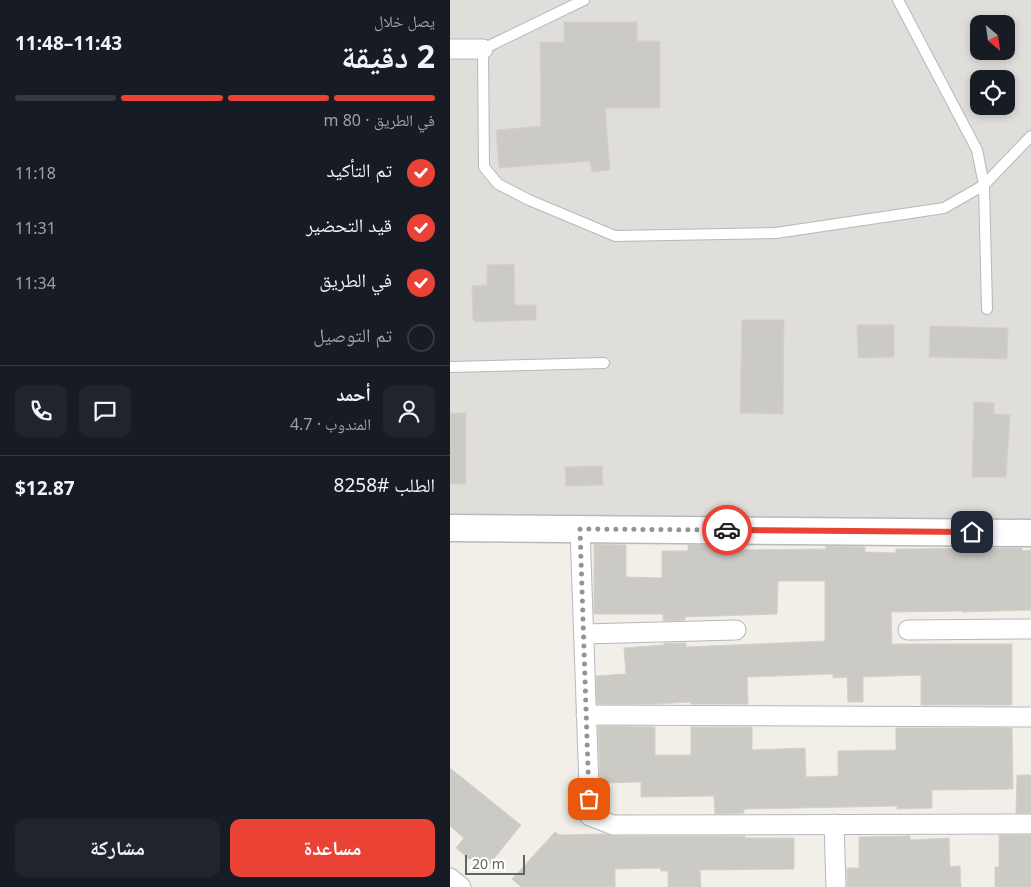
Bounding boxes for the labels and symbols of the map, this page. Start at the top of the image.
north arrow [970,15,1015,60]
courier [702,505,752,555]
pin [951,511,993,553]
pin [568,778,610,820]
scale bar [465,852,525,875]

